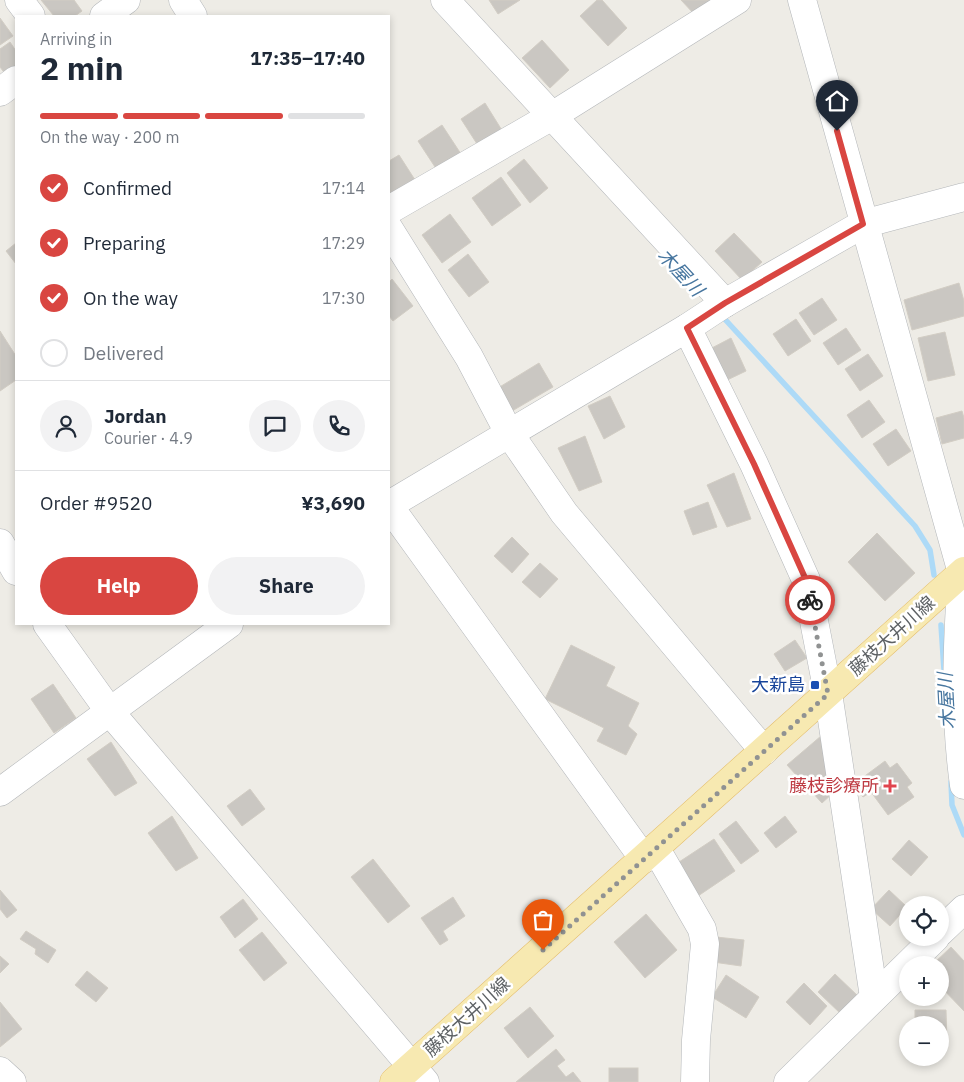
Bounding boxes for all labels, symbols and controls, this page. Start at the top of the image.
text: Arriving in [40,29,112,49]
text: 17:35–17:40 [250,46,365,70]
text: 2 min [40,47,124,89]
pin [816,80,858,131]
icon: home [823,87,851,115]
text: On the way · 200 m [40,127,179,147]
icon: check [40,174,68,202]
text: Confirmed [83,176,172,200]
text: 17:14 [322,178,365,198]
icon: check [40,229,68,257]
text: Preparing [83,231,165,255]
text: 17:29 [322,233,365,253]
water label: 木屋川 [653,243,711,302]
icon: check [40,284,68,312]
text: On the way [83,286,178,310]
text: 17:30 [322,288,365,308]
text: Delivered [83,341,164,365]
button: person [40,400,92,452]
button: chat [249,400,301,452]
button: phone [313,400,365,452]
text: Jordan [104,404,167,428]
text: Courier · 4.9 [104,428,193,448]
text: Order #9520 [40,491,152,515]
text: ¥3,690 [301,491,365,515]
button: Help [40,557,198,615]
button: Share [208,557,365,615]
courier [785,575,835,625]
icon: bike [796,586,824,614]
street label: 藤枝大井川線 [844,591,939,680]
water label: 木屋川 [932,670,959,730]
place label: 大新島 [751,673,805,696]
marker: 大新島 [809,679,821,691]
place label: 藤枝診療所 [789,774,879,797]
marker: 藤枝診療所 [883,779,897,793]
map controls [899,896,949,1066]
button: locate [899,896,949,946]
pin [522,899,564,950]
icon: bag [529,906,557,934]
button: + [899,956,949,1006]
street label: 藤枝大井川線 [419,972,514,1061]
button: − [899,1016,949,1066]

